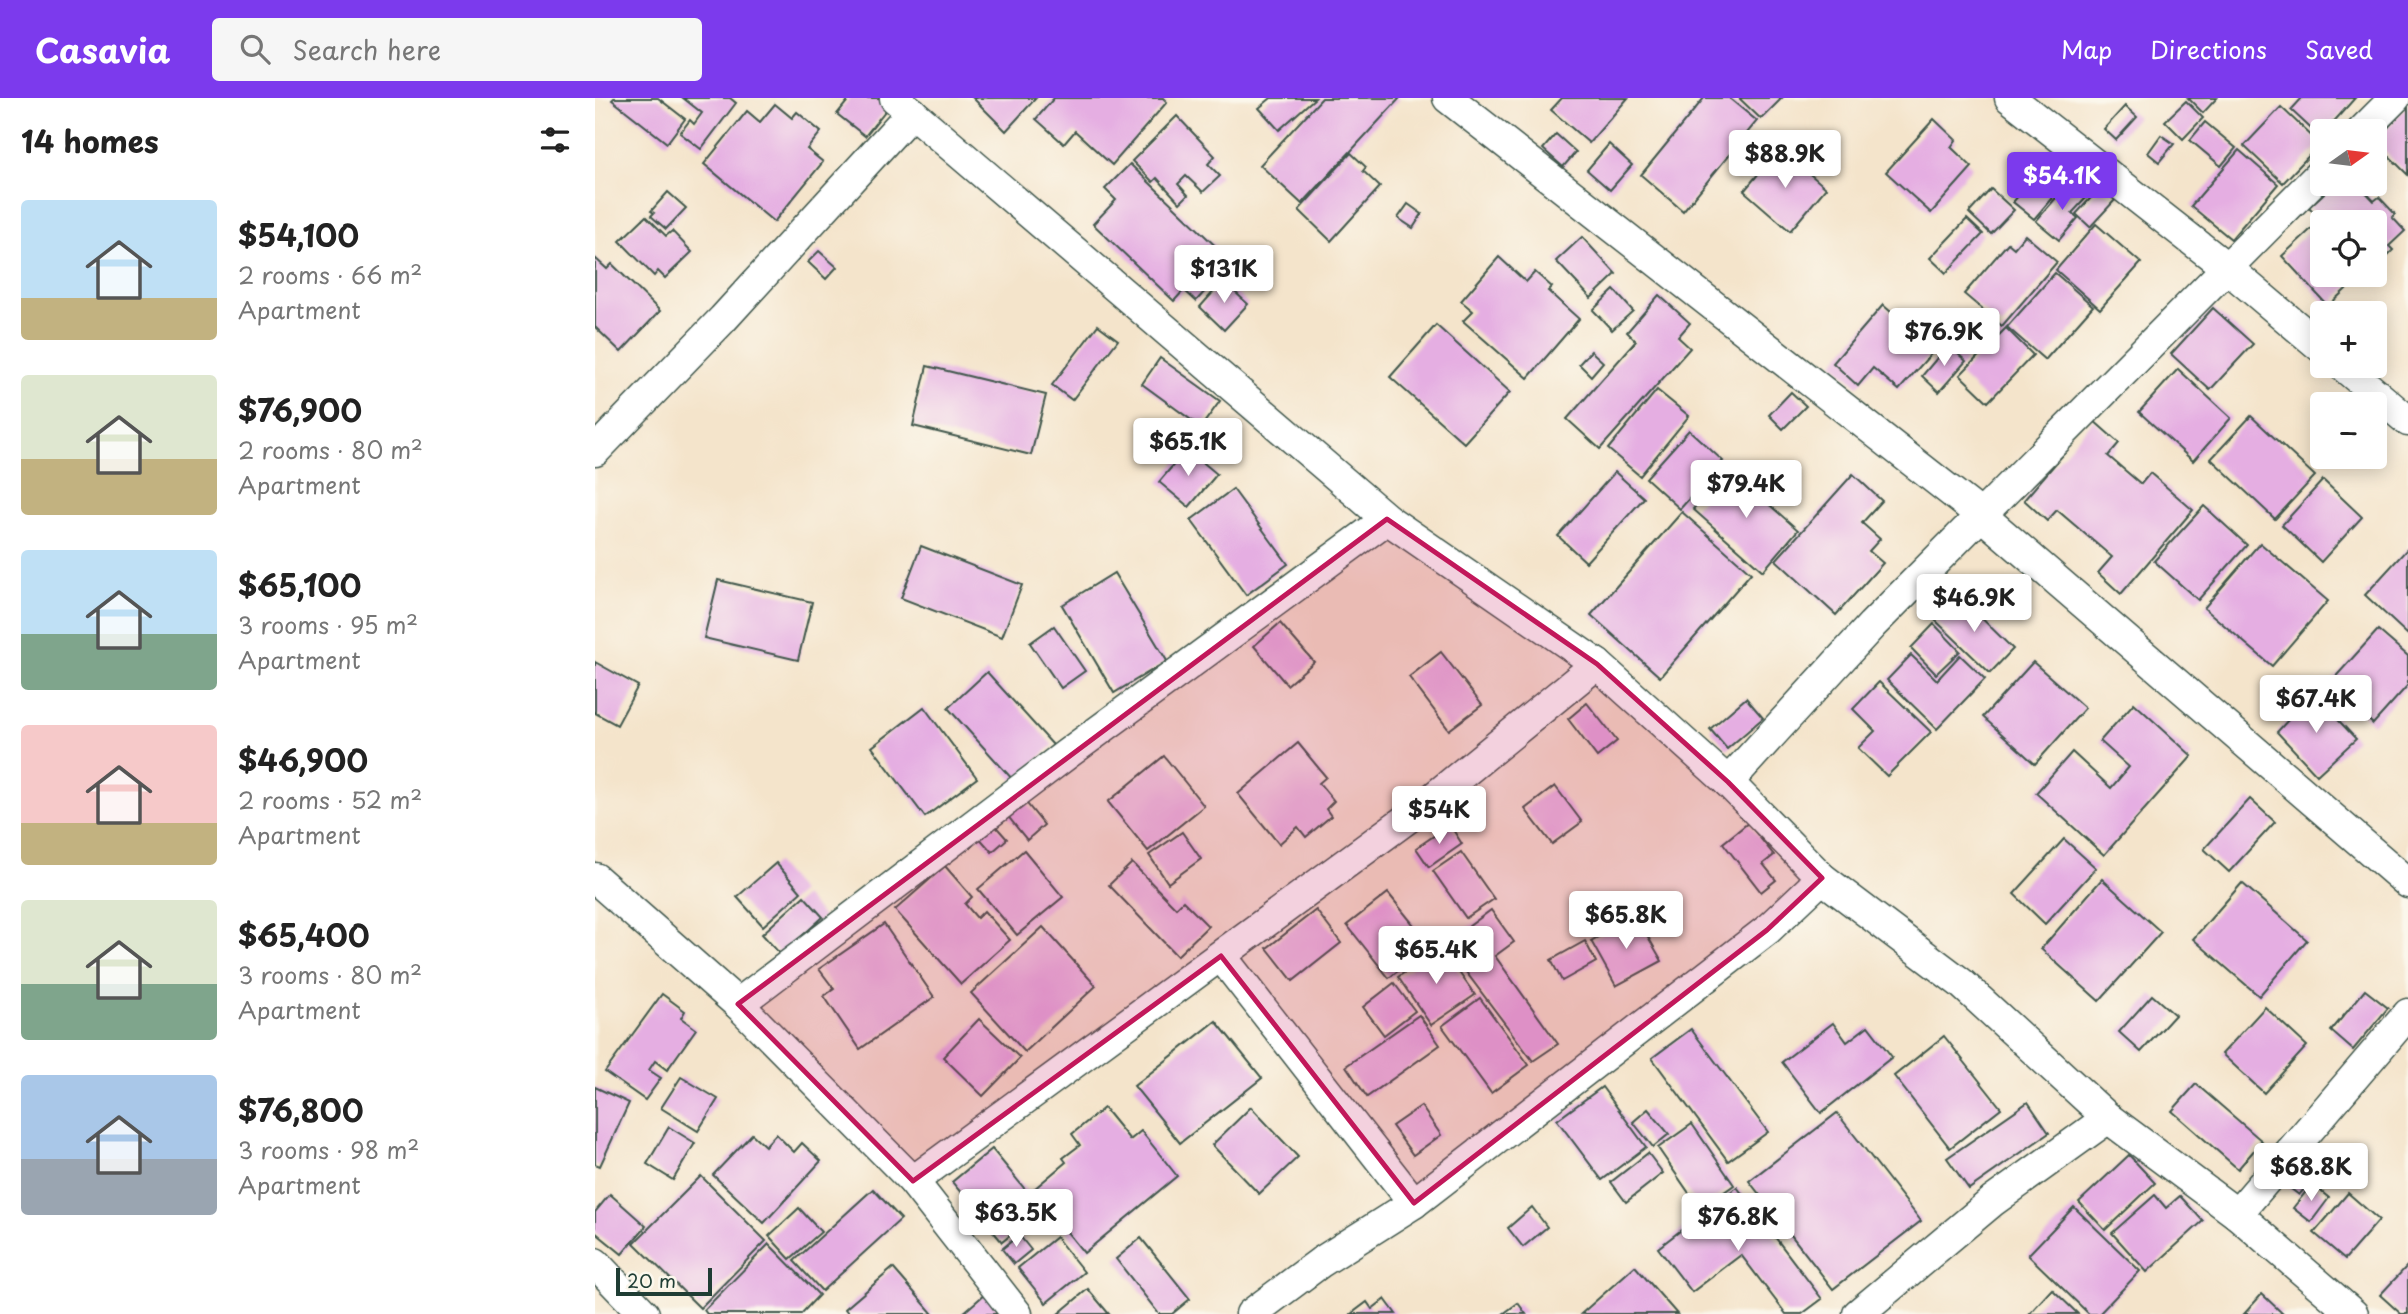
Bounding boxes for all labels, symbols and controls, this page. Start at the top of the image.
search box [212,18,702,81]
text: Casavia [35,24,170,74]
icon: search [236,30,274,68]
text: Search here [292,30,441,69]
text: Map [2061,31,2112,67]
text: Directions [2150,31,2267,67]
text: Saved [2305,31,2373,67]
text: 14 homes [21,118,159,163]
north arrow [2310,119,2387,196]
map controls [2310,119,2387,469]
icon: filters [536,121,574,159]
pin: $88.9K [1728,130,1842,190]
text: $88.9K [1745,135,1825,170]
pin: $54.1K [2005,152,2119,212]
text: $54.1K [2023,157,2101,192]
button: locate [2310,210,2387,287]
text: $54,100 [238,212,359,257]
icon: home [77,228,161,312]
pin: $131K [1175,246,1273,305]
text: $131K [1190,250,1258,285]
text: 2 rooms · 66 m² [238,257,422,292]
text: Apartment [238,292,361,327]
button: + [2310,301,2387,378]
pin: $76.9K [1887,308,2001,368]
text: $76.9K [1905,313,1983,348]
text: $76,900 [238,387,362,432]
button: − [2310,392,2387,469]
icon: home [77,403,161,487]
pin: $65.1K [1131,418,1245,478]
text: $65.1K [1149,423,1227,458]
text: 2 rooms · 80 m² [238,432,423,467]
pin: $79.4K [1689,460,1803,520]
text: $79.4K [1707,465,1785,500]
text: Apartment [238,467,361,502]
text: $65,100 [238,562,361,607]
pin: $46.9K [1917,574,2031,634]
icon: home [77,578,161,662]
text: $46.9K [1933,579,2015,614]
text: 3 rooms · 95 m² [238,607,418,642]
text: Apartment [238,642,361,677]
pin: $67.4K [2259,676,2373,735]
text: $67.4K [2276,680,2356,715]
text: $46,900 [238,737,368,782]
icon: home [77,753,161,837]
text: 2 rooms · 52 m² [238,782,422,817]
pin: $54K [1398,786,1480,846]
text: $54K [1408,791,1470,826]
text: Apartment [238,817,361,852]
pin: $65.8K [1569,892,1683,951]
text: $65.8K [1585,896,1667,931]
text: $65,400 [238,912,370,957]
pin: $65.4K [1379,926,1493,986]
icon: home [77,928,161,1012]
text: $65.4K [1395,931,1477,966]
text: 3 rooms · 80 m² [238,957,422,992]
text: Apartment [238,992,361,1027]
text: $76,800 [238,1087,364,1132]
icon: home [77,1103,161,1187]
text: 3 rooms · 98 m² [238,1132,419,1167]
pin: $68.8K [2254,1144,2368,1203]
text: $68.8K [2270,1148,2352,1183]
text: Apartment [238,1167,361,1202]
pin: $63.5K [959,1190,1073,1249]
text: $63.5K [975,1194,1057,1229]
pin: $76.8K [1681,1194,1795,1253]
text: $76.8K [1698,1198,1778,1233]
scale bar [616,1265,712,1297]
text: 20 m [627,1266,676,1294]

